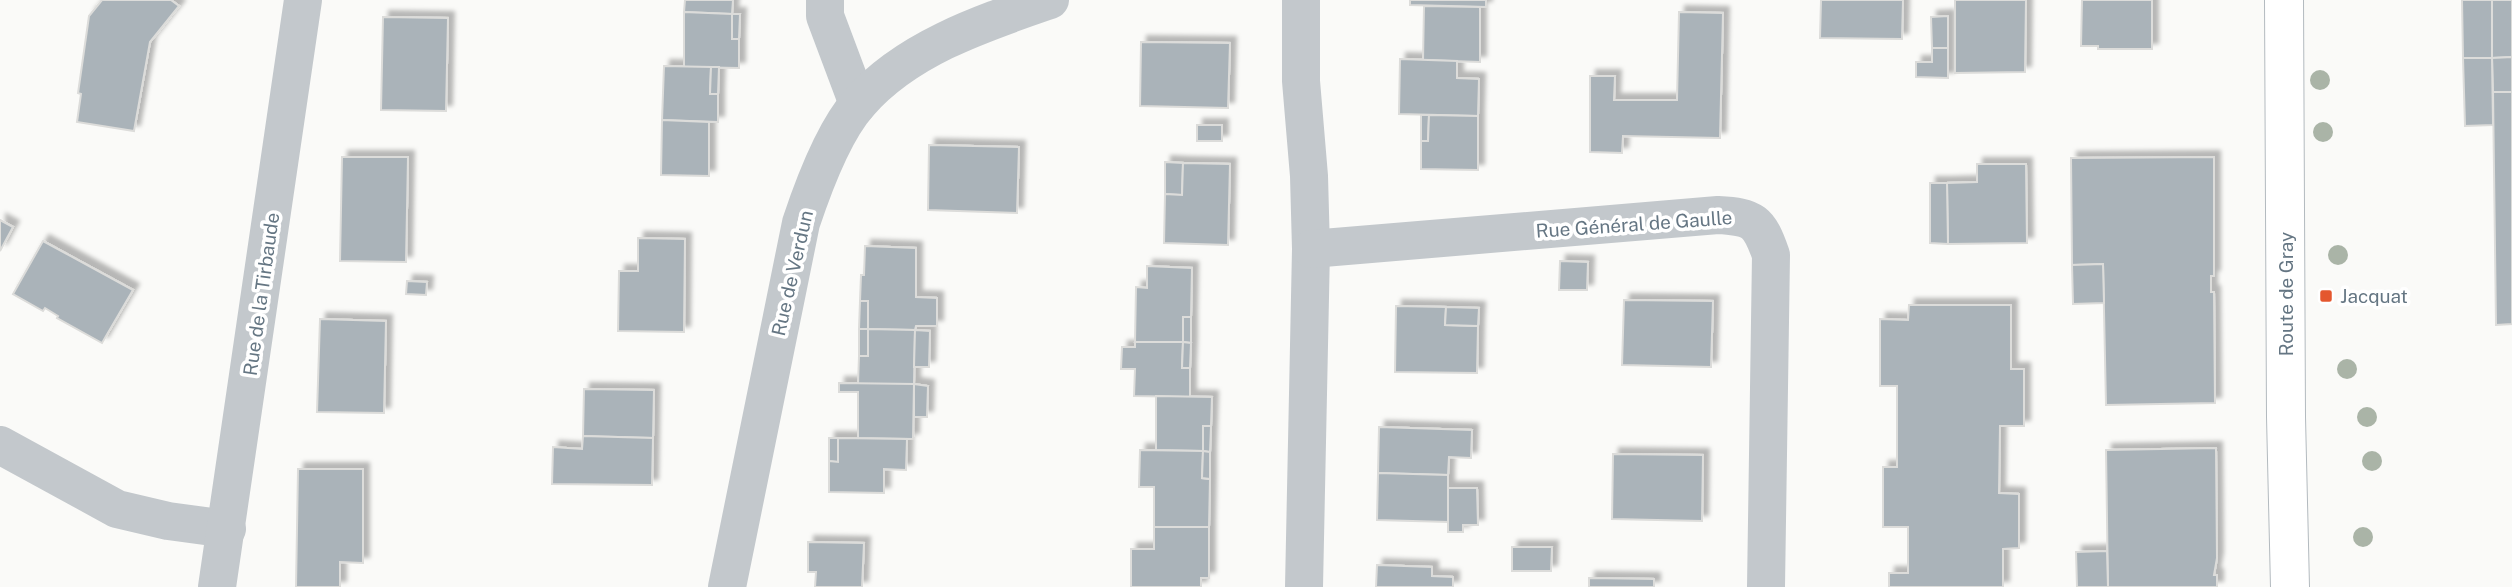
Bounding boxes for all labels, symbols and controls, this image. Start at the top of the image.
street label: Rue Général de Gaulle [1535,206,1733,242]
street label: Rue de Verdun [767,208,817,338]
street label: Rue de la Tirbaude [239,211,283,377]
street label: Route de Gray [2275,232,2297,356]
place label: Jacquat [2340,285,2408,307]
marker: Jacquat [2318,288,2334,304]

